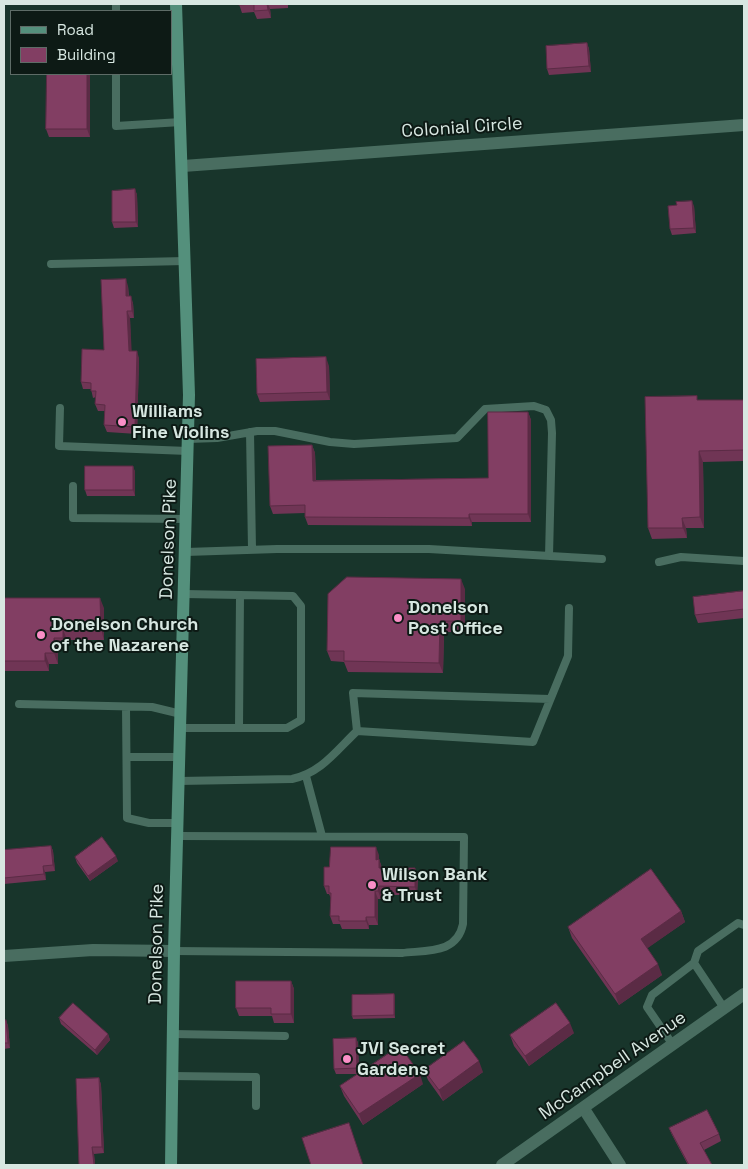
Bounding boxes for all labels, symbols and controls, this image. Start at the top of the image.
legend [10,10,172,75]
text: Road [57,20,94,39]
text: Building [57,45,116,64]
street label: Colonial Circle [401,113,523,143]
place label: Williams Fine Violins [132,401,229,444]
marker: Williams Fine Violins [116,416,128,428]
street label: Donelson Pike [156,478,182,600]
place label: Donelson Post Office [408,597,503,640]
marker: Donelson Post Office [392,612,404,624]
place label: Donelson Church of the Nazarene [51,614,198,656]
marker: Donelson Church of the Nazarene [35,629,47,641]
place label: Wilson Bank & Trust [382,864,487,906]
marker: Wilson Bank & Trust [366,879,378,891]
street label: Donelson Pike [145,884,169,1004]
street label: McCampbell Avenue [535,1007,691,1125]
place label: JVI Secret Gardens [357,1038,445,1080]
marker: JVI Secret Gardens [341,1053,353,1065]

